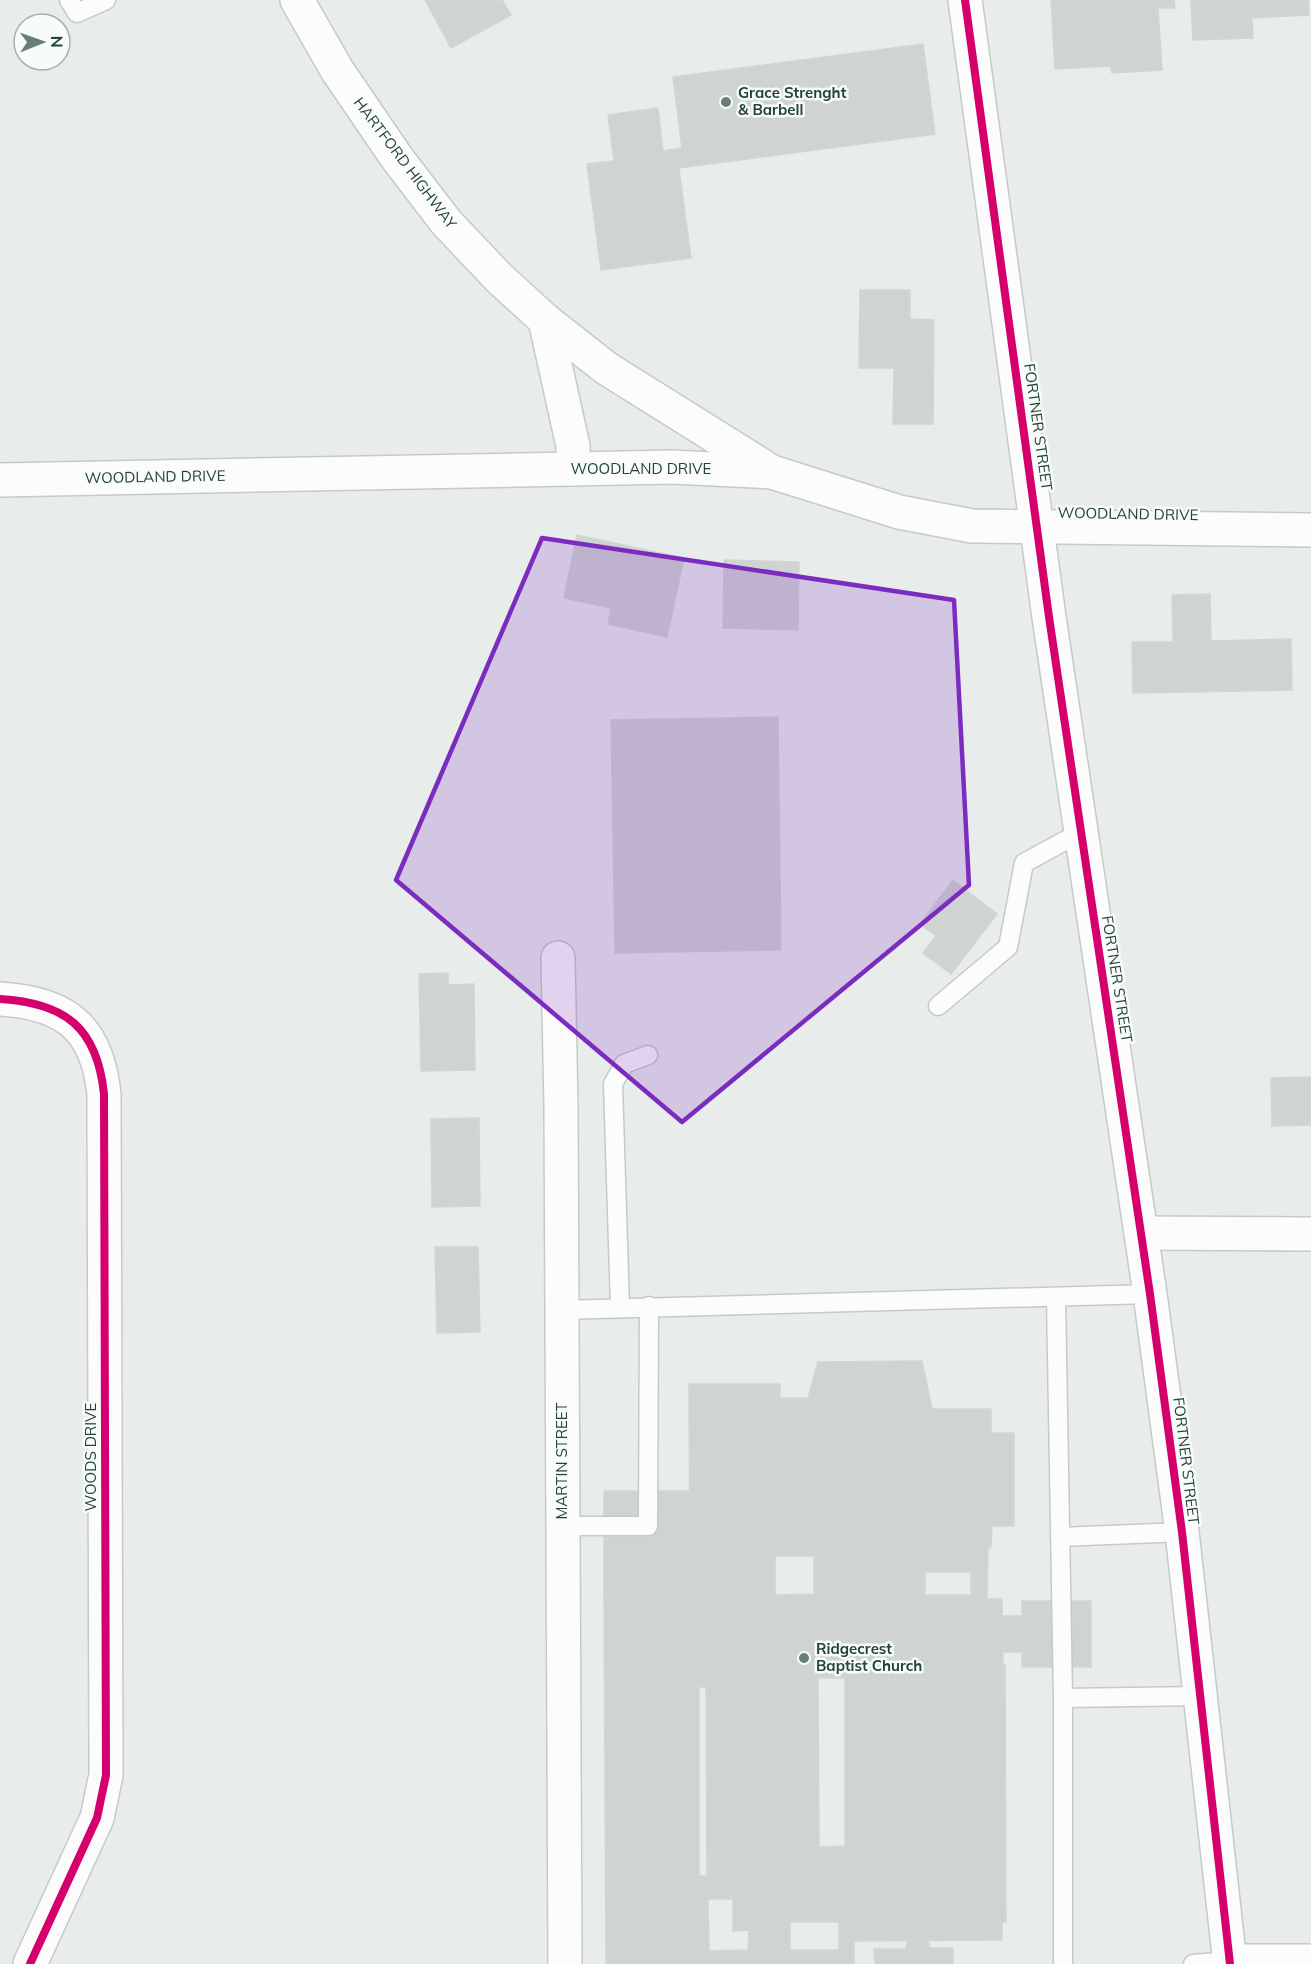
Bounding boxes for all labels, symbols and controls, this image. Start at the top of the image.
north arrow [12,12,72,72]
text: N [47,36,67,48]
place label: Grace Strenght & Barbell [738,83,847,119]
street label: HARTFORD HIGHWAY [350,93,462,233]
marker: Grace Strenght & Barbell [719,95,733,109]
street label: FORTNER STREET [1020,362,1057,492]
street label: WOODLAND DRIVE [571,459,712,478]
street label: WOODLAND DRIVE [84,466,226,487]
street label: WOODLAND DRIVE [1057,503,1199,524]
street label: FORTNER STREET [1098,914,1137,1044]
street label: FORTNER STREET [1169,1396,1204,1526]
street label: WOODS DRIVE [81,1402,100,1511]
street label: MARTIN STREET [552,1402,571,1520]
place label: Ridgecrest Baptist Church [816,1639,922,1675]
marker: Ridgecrest Baptist Church [797,1651,811,1665]

